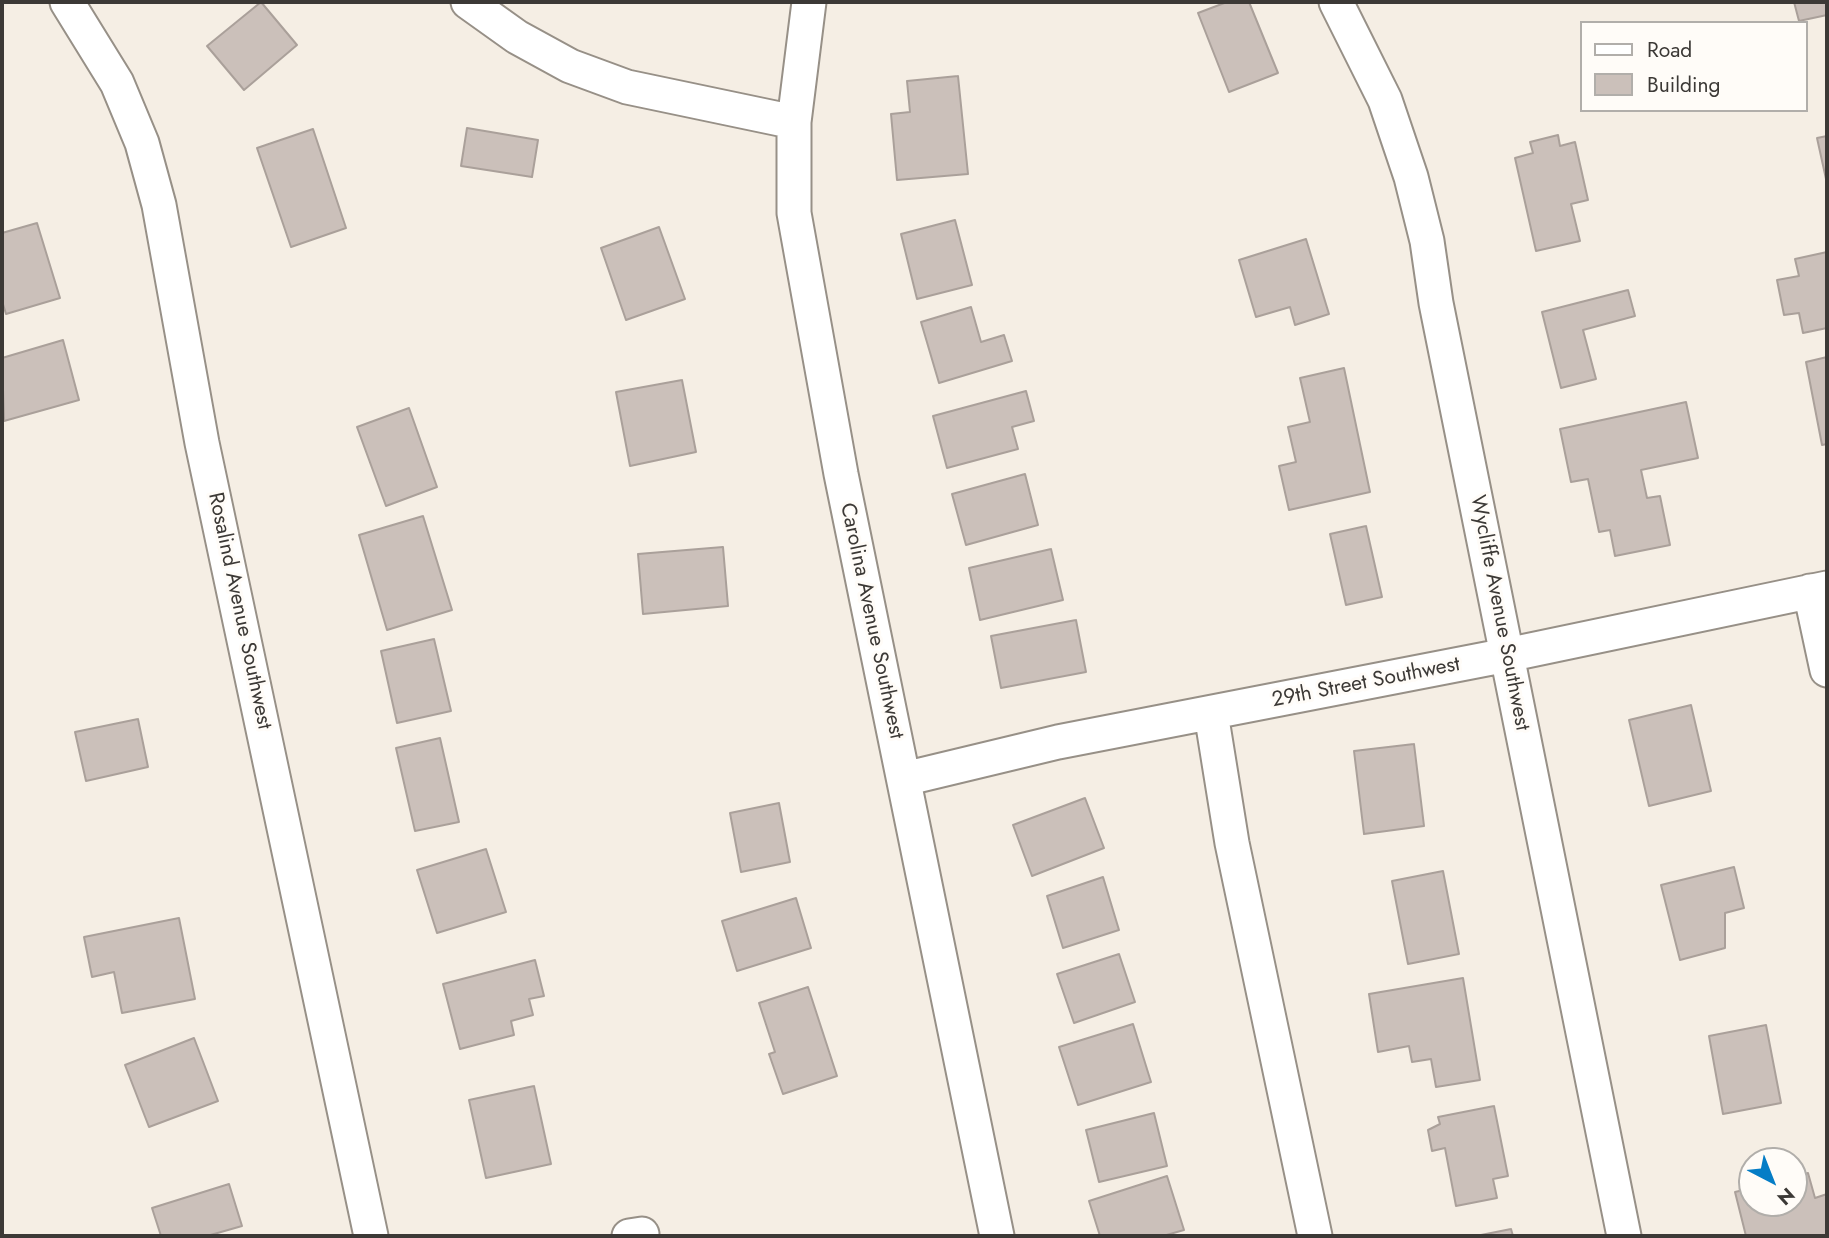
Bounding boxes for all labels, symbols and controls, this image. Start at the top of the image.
legend [1580,21,1808,112]
text: Road [1647,35,1692,65]
text: Building [1647,70,1720,100]
street label: Rosalind Avenue Southwest [202,490,276,732]
street label: Wycliffe Avenue Southwest [1464,493,1534,733]
street label: Carolina Avenue Southwest [834,501,908,741]
street label: 29th Street Southwest [1270,652,1462,714]
north arrow [1738,1147,1808,1217]
text: N [1771,1181,1801,1212]

